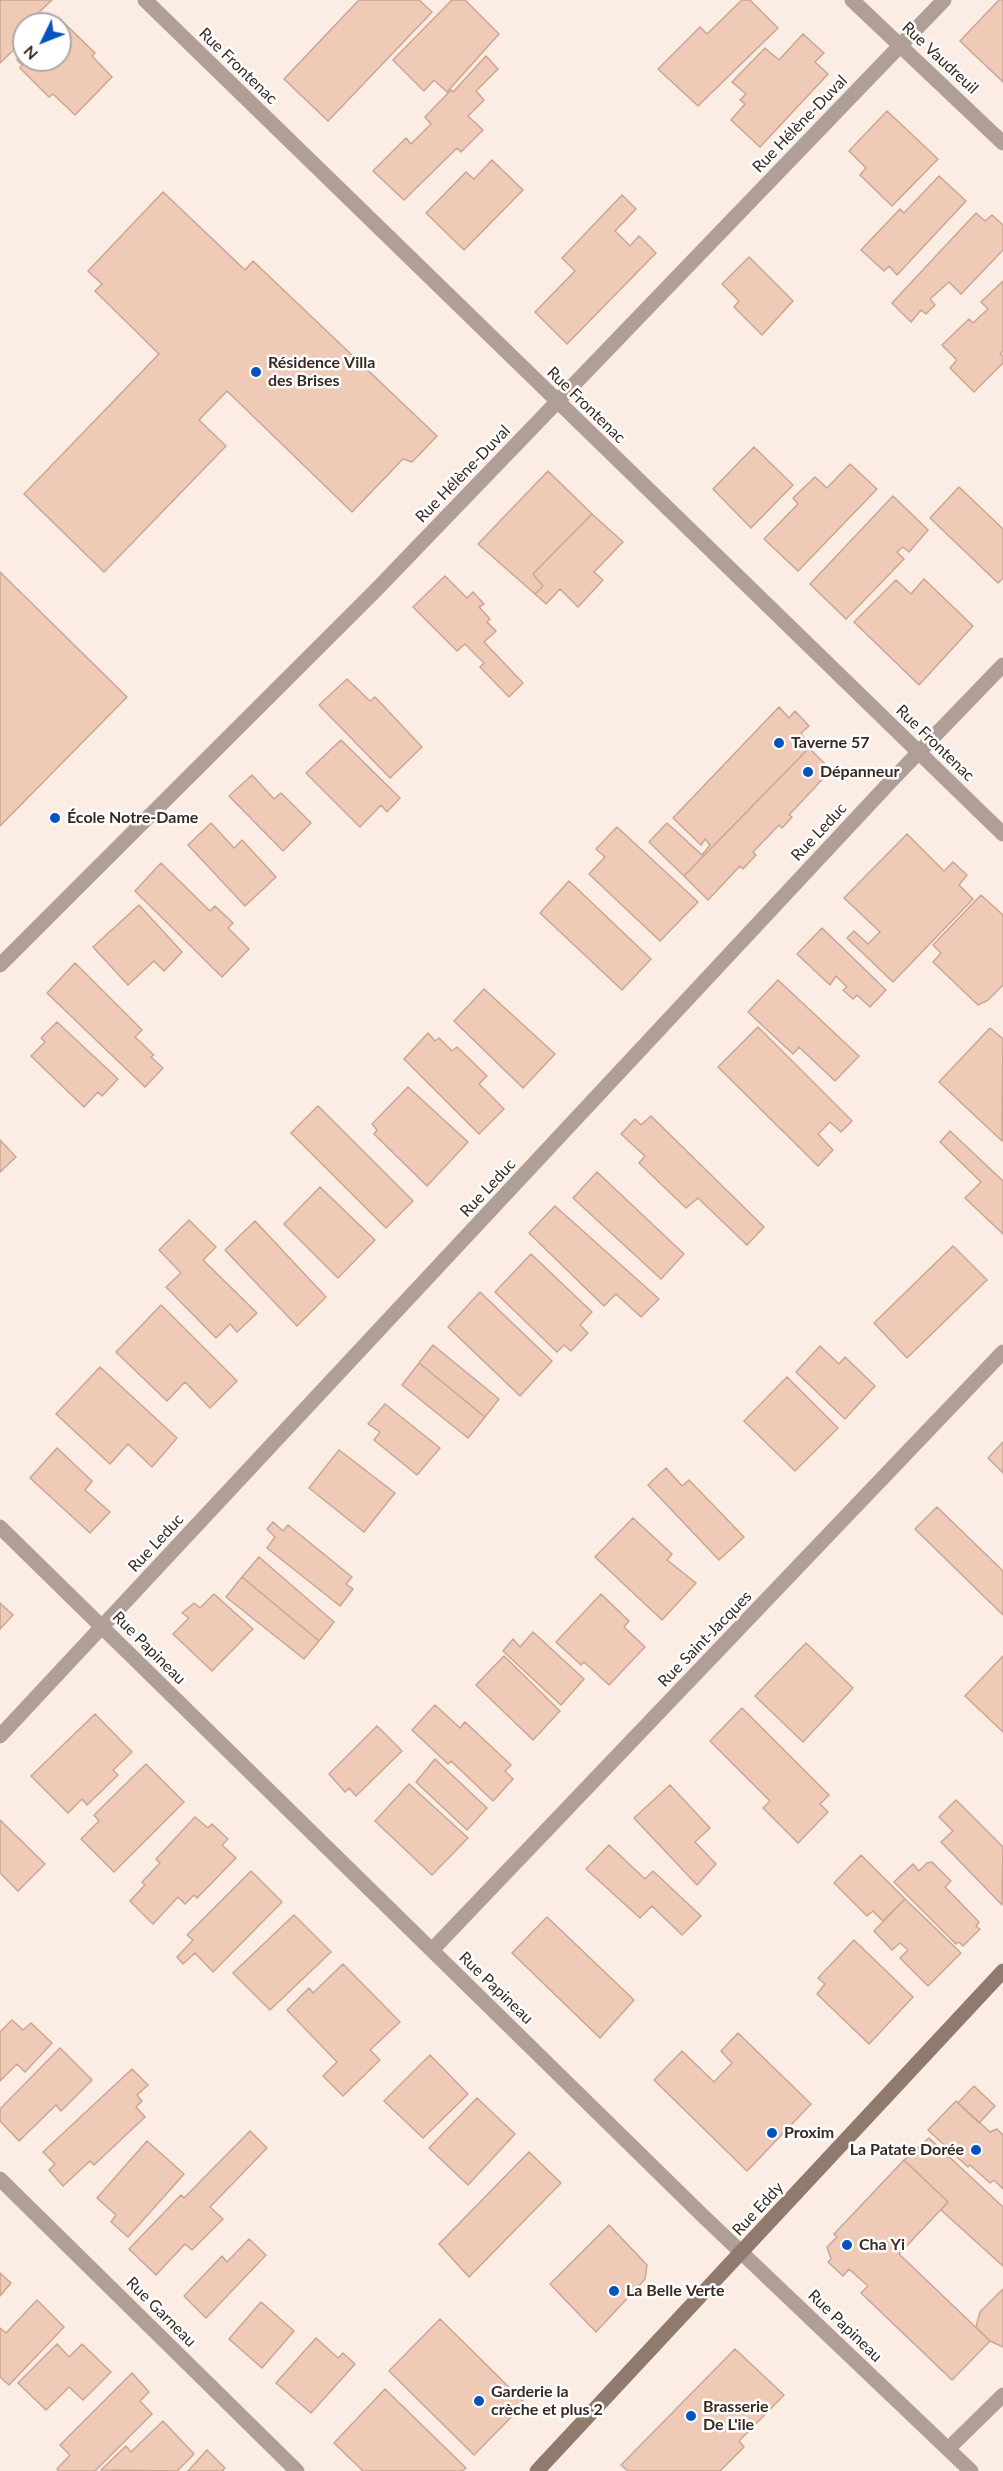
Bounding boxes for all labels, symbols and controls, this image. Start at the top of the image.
north arrow [12,12,72,72]
street label: Rue Vaudreuil [898,18,982,98]
street label: Rue Frontenac [195,24,281,108]
text: N [19,42,41,64]
street label: Rue Hélène-Duval [749,71,851,177]
place label: Résidence Villa des Brises [268,353,375,391]
street label: Rue Frontenac [543,363,629,447]
marker: Résidence Villa des Brises [249,365,263,379]
street label: Rue Hélène-Duval [412,421,514,527]
street label: Rue Frontenac [892,701,978,785]
place label: Taverne 57 [791,733,869,753]
marker: Taverne 57 [772,736,786,750]
place label: Dépanneur [820,762,899,782]
marker: Dépanneur [801,765,815,779]
street label: Rue Leduc [787,799,851,865]
place label: École Notre-Dame [67,808,198,828]
marker: École Notre-Dame [48,811,62,825]
street label: Rue Leduc [456,1155,520,1221]
street label: Rue Leduc [124,1510,188,1576]
street label: Rue Saint-Jacques [654,1587,756,1691]
street label: Rue Papineau [108,1607,190,1689]
street label: Rue Papineau [455,1948,537,2028]
place label: Proxim [784,2123,834,2143]
marker: Proxim [765,2126,779,2140]
place label: La Patate Dorée [850,2140,964,2160]
marker: La Patate Dorée [969,2143,983,2157]
street label: Rue Eddy [728,2178,788,2240]
place label: Cha Yi [859,2235,905,2255]
marker: Cha Yi [840,2238,854,2252]
street label: Rue Garneau [122,2273,200,2351]
place label: La Belle Verte [626,2281,724,2301]
marker: La Belle Verte [607,2284,621,2298]
street label: Rue Papineau [804,2286,886,2366]
place label: Garderie la crèche et plus 2 [491,2382,603,2420]
marker: Garderie la crèche et plus 2 [472,2394,486,2408]
place label: Brasserie De L'ile [703,2397,769,2435]
marker: Brasserie De L'ile [684,2409,698,2423]

